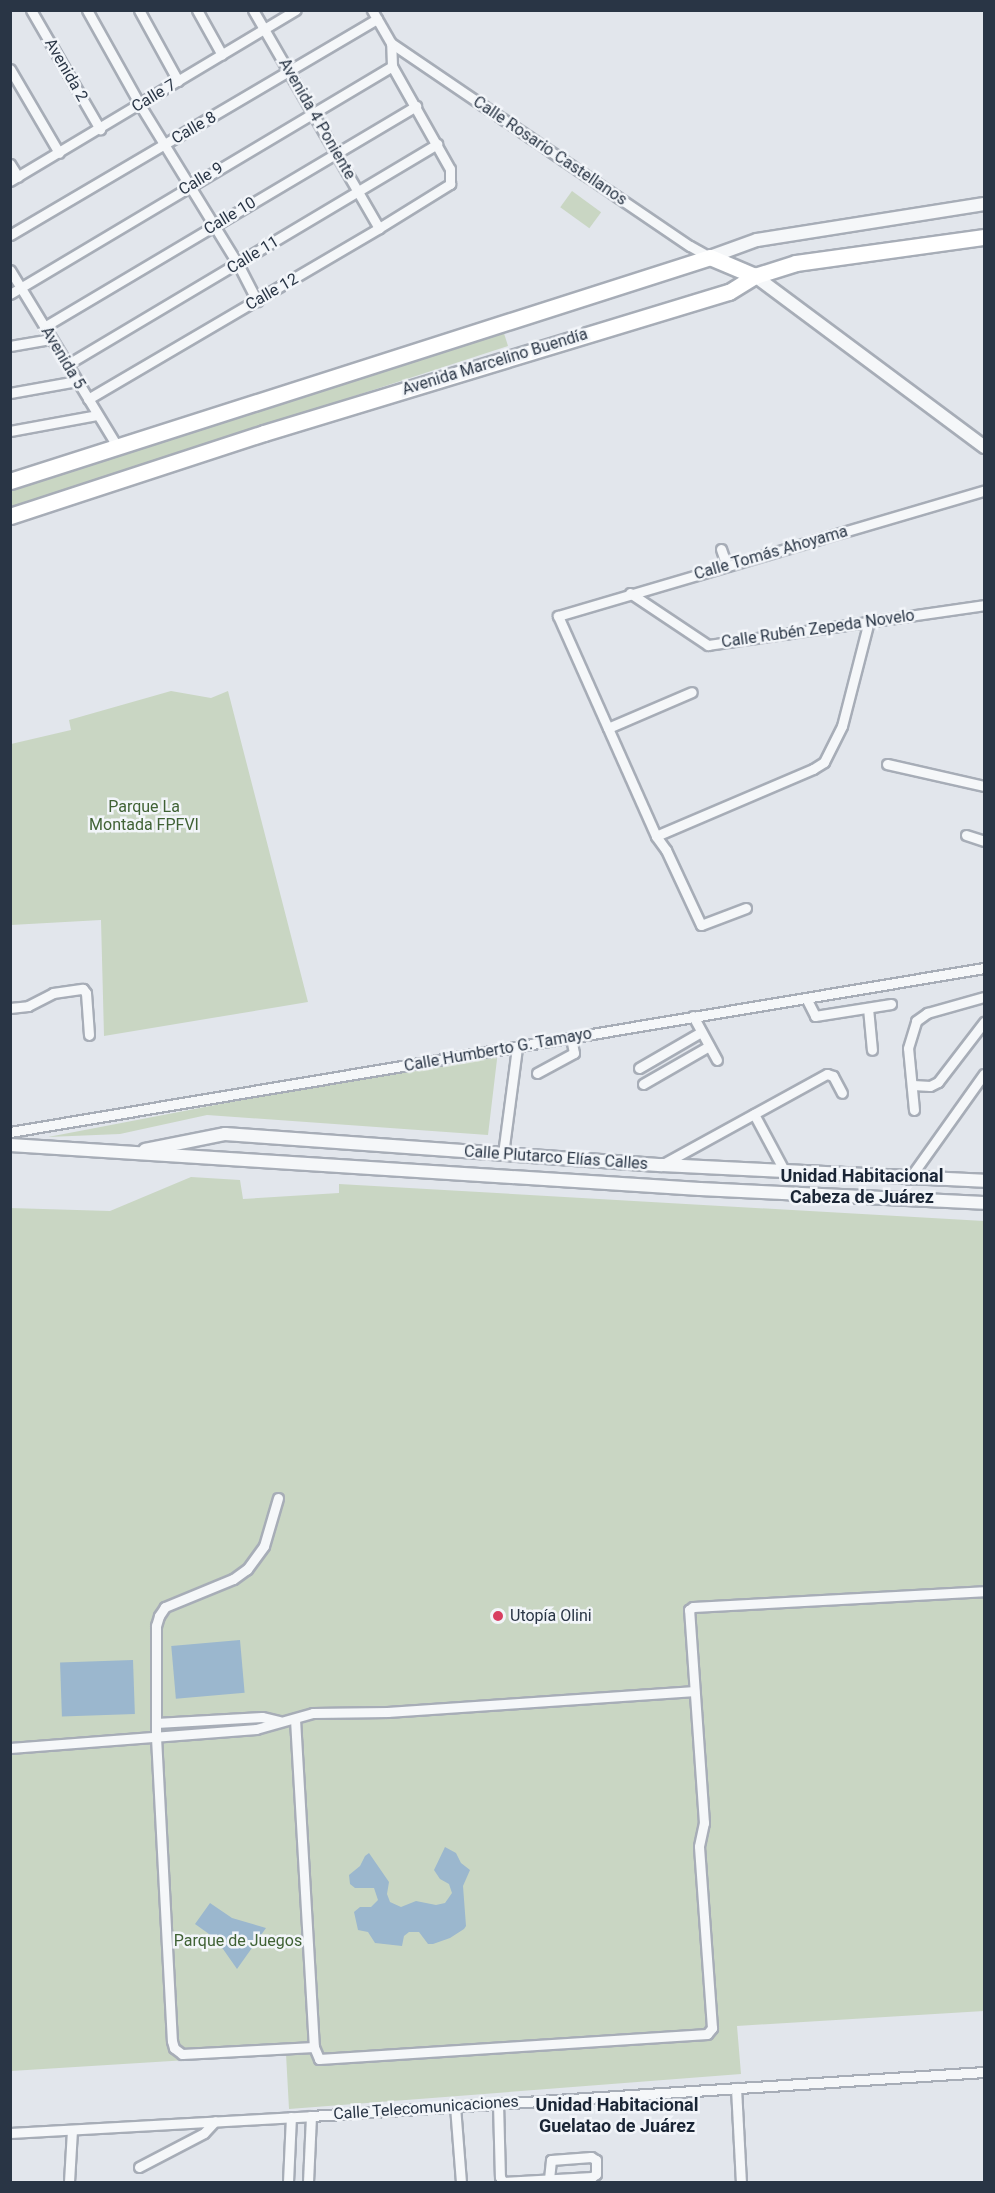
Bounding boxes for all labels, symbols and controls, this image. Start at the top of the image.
street label: Avenida 2 [40,35,92,105]
street label: Avenida 4 Poniente [275,55,359,183]
street label: Calle 7 [128,75,180,117]
street label: Calle Rosario Castellanos [469,92,631,210]
street label: Calle 8 [168,108,220,148]
street label: Calle 9 [175,158,227,200]
street label: Calle 10 [200,193,260,239]
street label: Calle 11 [223,232,283,278]
street label: Calle 12 [242,269,302,315]
street label: Avenida 5 [37,323,89,393]
street label: Avenida Marcelino Buendía [400,325,590,399]
street label: Calle Tomás Ahoyama [692,522,850,584]
street label: Calle Rubén Zepeda Novelo [720,606,916,652]
park label: Parque La Montada FPFVI [89,797,199,835]
street label: Calle Humberto G. Tamayo [402,1024,594,1076]
street label: Calle Plutarco Elías Calles [463,1142,649,1174]
district label: Unidad Habitacional Cabeza de Juárez [781,1166,943,1208]
place label: Utopía Olini [510,1606,592,1626]
marker: Utopía Olini [491,1609,505,1623]
park label: Parque de Juegos [174,1931,302,1951]
street label: Calle Telecomunicaciones [333,2092,519,2124]
district label: Unidad Habitacional Guelatao de Juárez [536,2095,698,2138]

